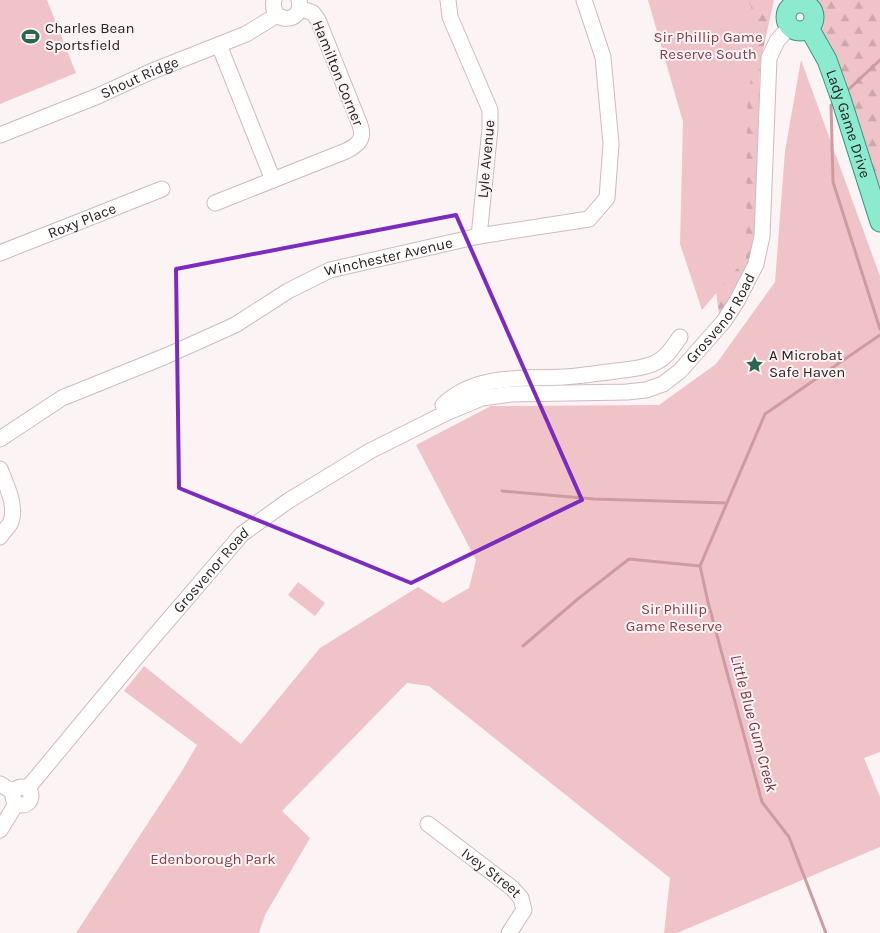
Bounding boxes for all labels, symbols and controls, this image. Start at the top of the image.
street label: Hamilton Corner [309,18,368,129]
place label: Charles Bean Sportsfield [45,19,135,54]
sports icon: Charles Bean Sportsfield [21,27,41,47]
park label: Sir Phillip Game Reserve South [653,28,763,63]
street label: Shout Ridge [98,53,181,103]
street label: Lady Game Drive [822,67,874,180]
street label: Lyle Avenue [474,119,498,199]
street label: Roxy Place [45,199,119,242]
street label: Winchester Avenue [323,233,454,280]
street label: Grosvenor Road [682,270,759,367]
place label: A Microbat Safe Haven [769,346,845,381]
place icon: A Microbat Safe Haven [745,354,765,374]
street label: Grosvenor Road [169,523,252,617]
park label: Sir Phillip Game Reserve [626,600,722,635]
water label: Little Blue Gum Creek [727,652,782,795]
street label: Ivey Street [458,844,526,902]
park label: Edenborough Park [150,850,276,868]

